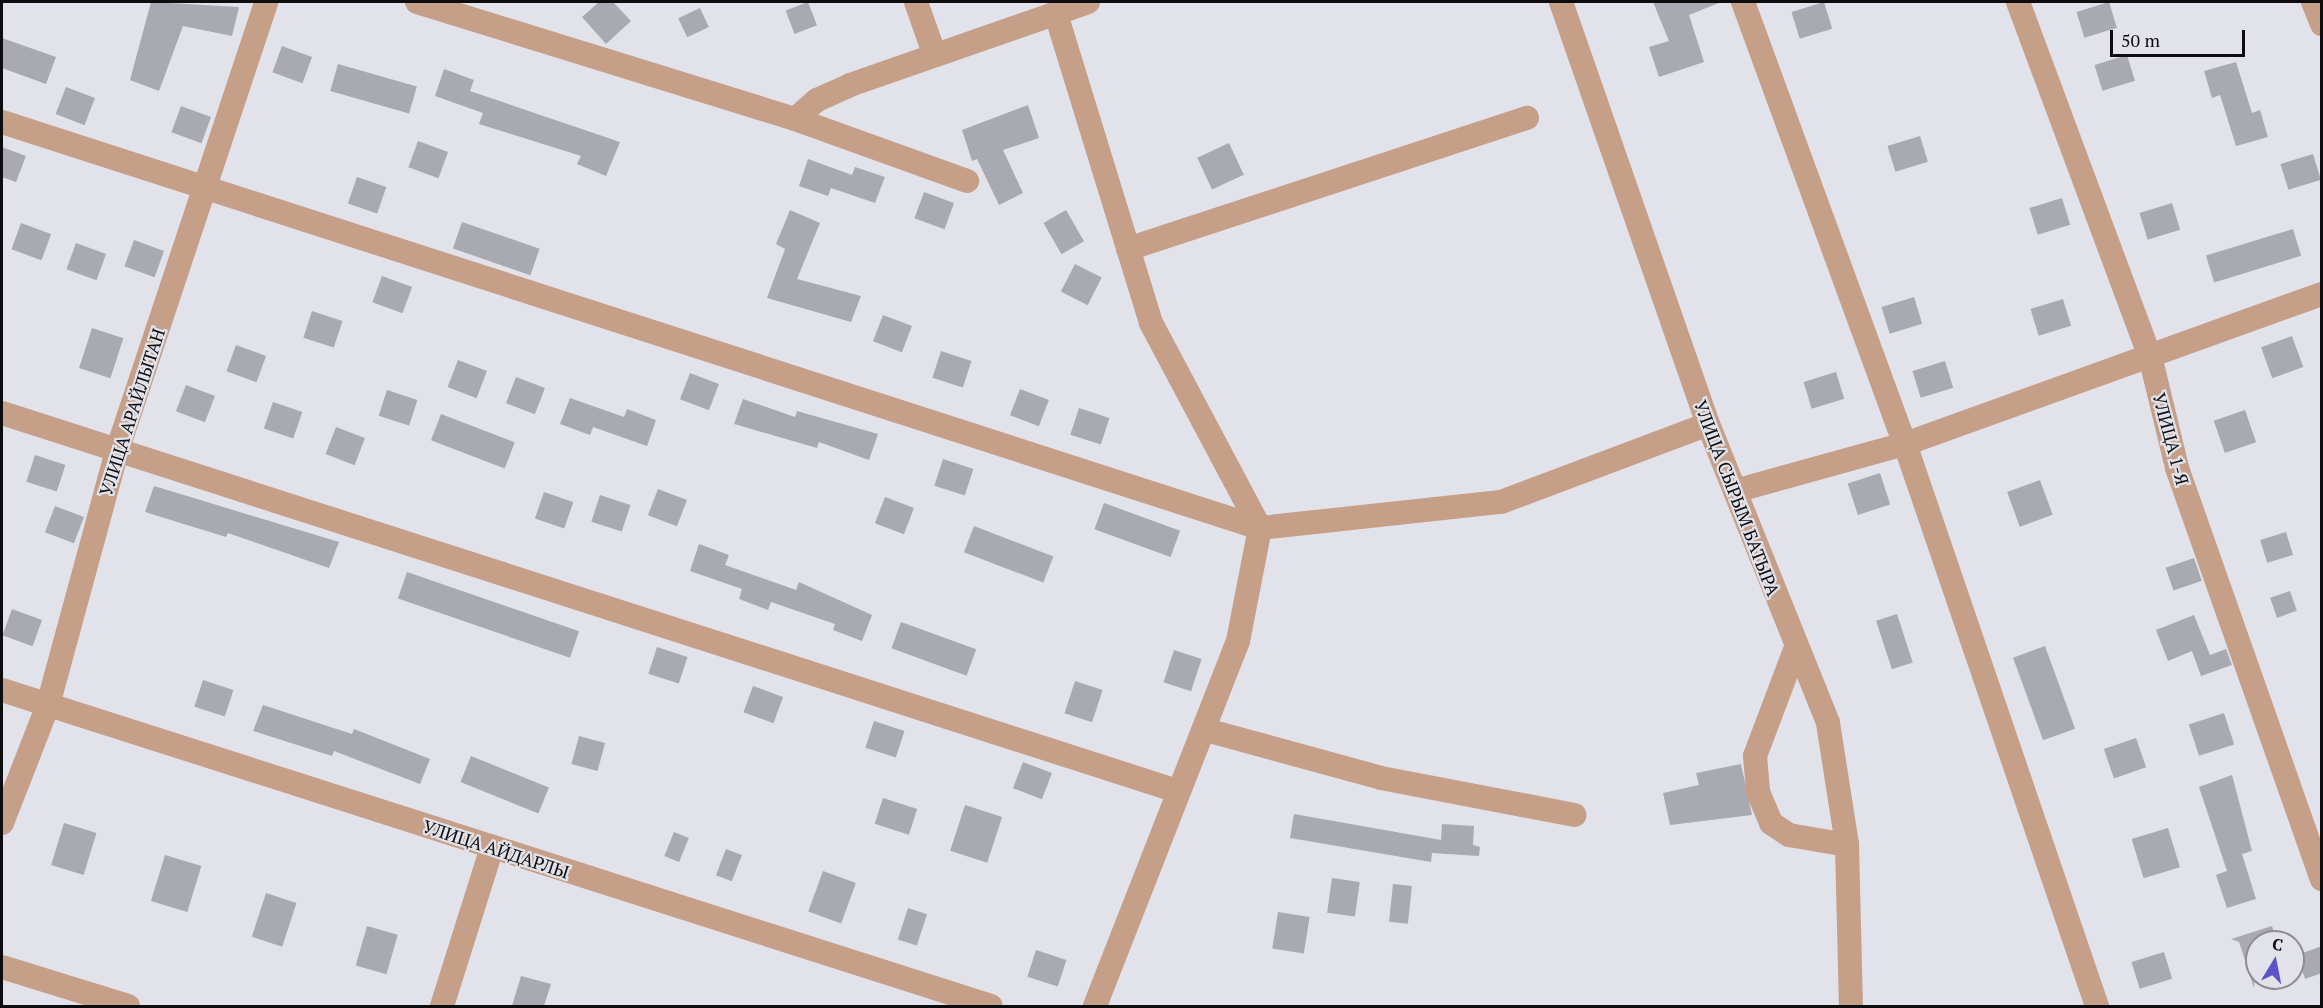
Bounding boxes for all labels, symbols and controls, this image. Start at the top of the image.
scale bar [2113,18,2248,56]
text: 50 m [2121,28,2160,52]
street label: УЛИЦА АРАЙЛЫТАН [95,325,169,499]
street label: УЛИЦА 1-Я [2148,390,2194,488]
street label: УЛИЦА СЫРЫМ БАТЫРА [1690,397,1784,599]
street label: УЛИЦА АЙДАРЛЫ [420,815,572,883]
north arrow [2245,930,2305,990]
text: С [2271,933,2285,956]

